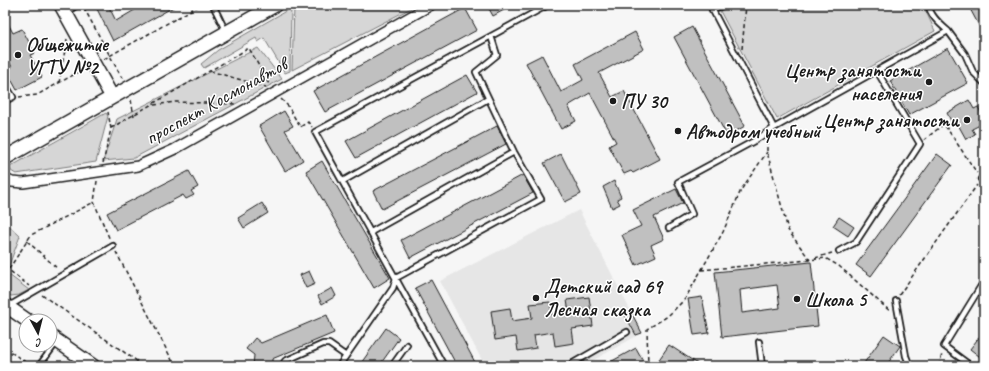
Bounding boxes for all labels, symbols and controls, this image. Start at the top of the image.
place label: Общежитие УГТУ №2 [26,32,110,80]
marker: Общежитие УГТУ №2 [13,50,23,60]
street label: проспект Космонавтов [141,50,295,150]
place label: Центр занятости населения [784,58,923,106]
marker: Центр занятости населения [924,77,934,87]
place label: ПУ 30 [621,89,669,114]
marker: ПУ 30 [608,96,618,106]
place label: Центр занятости [822,108,960,134]
marker: Центр занятости [962,115,972,125]
place label: Автодром учебный [686,119,822,144]
marker: Автодром учебный [673,126,683,136]
place label: Детский сад 69 Лесная сказка [544,274,664,323]
place label: Школа 5 [805,287,869,312]
marker: Детский сад 69 Лесная сказка [531,293,541,303]
marker: Школа 5 [792,294,802,304]
north arrow [18,313,58,353]
text: С [34,336,43,350]

